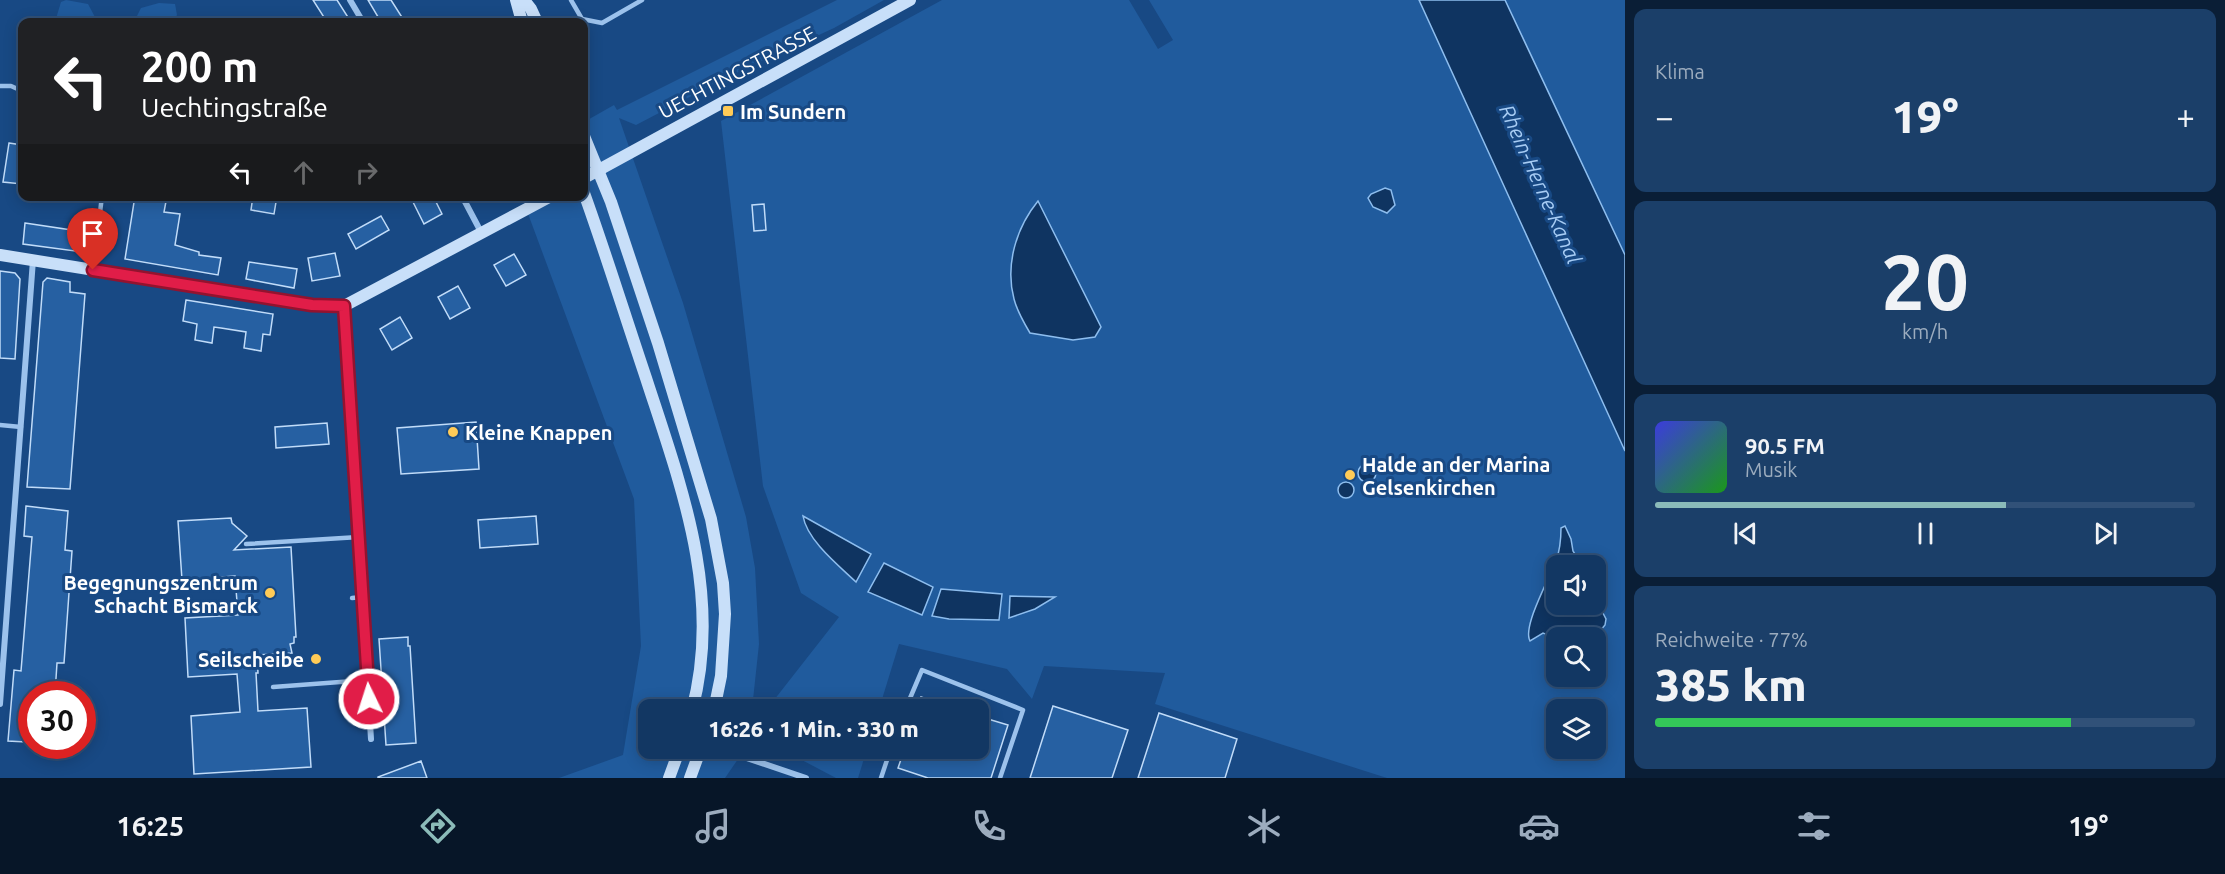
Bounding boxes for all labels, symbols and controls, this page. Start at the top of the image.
street label: UECHTINGSTRASSE [654,21,820,123]
icon: left [42,42,120,120]
text: 200 m [141,43,258,90]
text: Klima [1655,60,1705,83]
text: 19° [1891,91,1959,142]
text: Uechtingstraße [141,92,328,122]
text: − [1655,98,1674,135]
text: + [2176,98,2195,135]
place label: Im Sundern [740,100,846,123]
water label: Rhein-Herne-Kanal [1495,100,1587,268]
marker: Im Sundern [721,104,735,118]
icon: left [224,156,257,189]
icon: ahead [287,156,320,189]
icon: right [350,156,383,189]
pin [67,208,118,270]
icon: arrive [76,217,109,250]
text: 20 [1881,237,1969,325]
text: km/h [1902,320,1948,343]
place label: Kleine Knappen [465,421,612,444]
marker: Kleine Knappen [446,425,460,439]
text: 90.5 FM [1745,433,1825,458]
place label: Halde an der Marina Gelsenkirchen [1362,453,1550,499]
text: Musik [1745,458,1797,481]
marker: Halde an der Marina Gelsenkirchen [1343,468,1357,482]
icon: previous [1729,517,1762,550]
icon: pause [1909,517,1942,550]
icon: next [2089,517,2122,550]
map controls [1546,555,1606,759]
button: sound [1546,555,1606,615]
place label: Begegnungszentrum Schacht Bismarck [63,571,258,617]
marker: Begegnungszentrum Schacht Bismarck [263,586,277,600]
button: search [1546,627,1606,687]
text: Reichweite · 77% [1655,628,1808,651]
place label: Seilscheibe [198,648,304,671]
marker: Seilscheibe [309,652,323,666]
text: 385 km [1655,659,1807,710]
position arrow [337,667,401,731]
speed limit sign: 30 [18,681,96,759]
button: layers [1546,699,1606,759]
text: 16:26 · 1 Min. · 330 m [708,716,919,741]
icon: directions [417,805,459,847]
icon: music [692,805,734,847]
icon: phone [968,805,1010,847]
icon: climate [1243,805,1285,847]
icon: car [1518,805,1560,847]
icon: filters [1793,805,1835,847]
text: 16:25 [117,811,184,841]
text: 19° [2068,811,2108,841]

